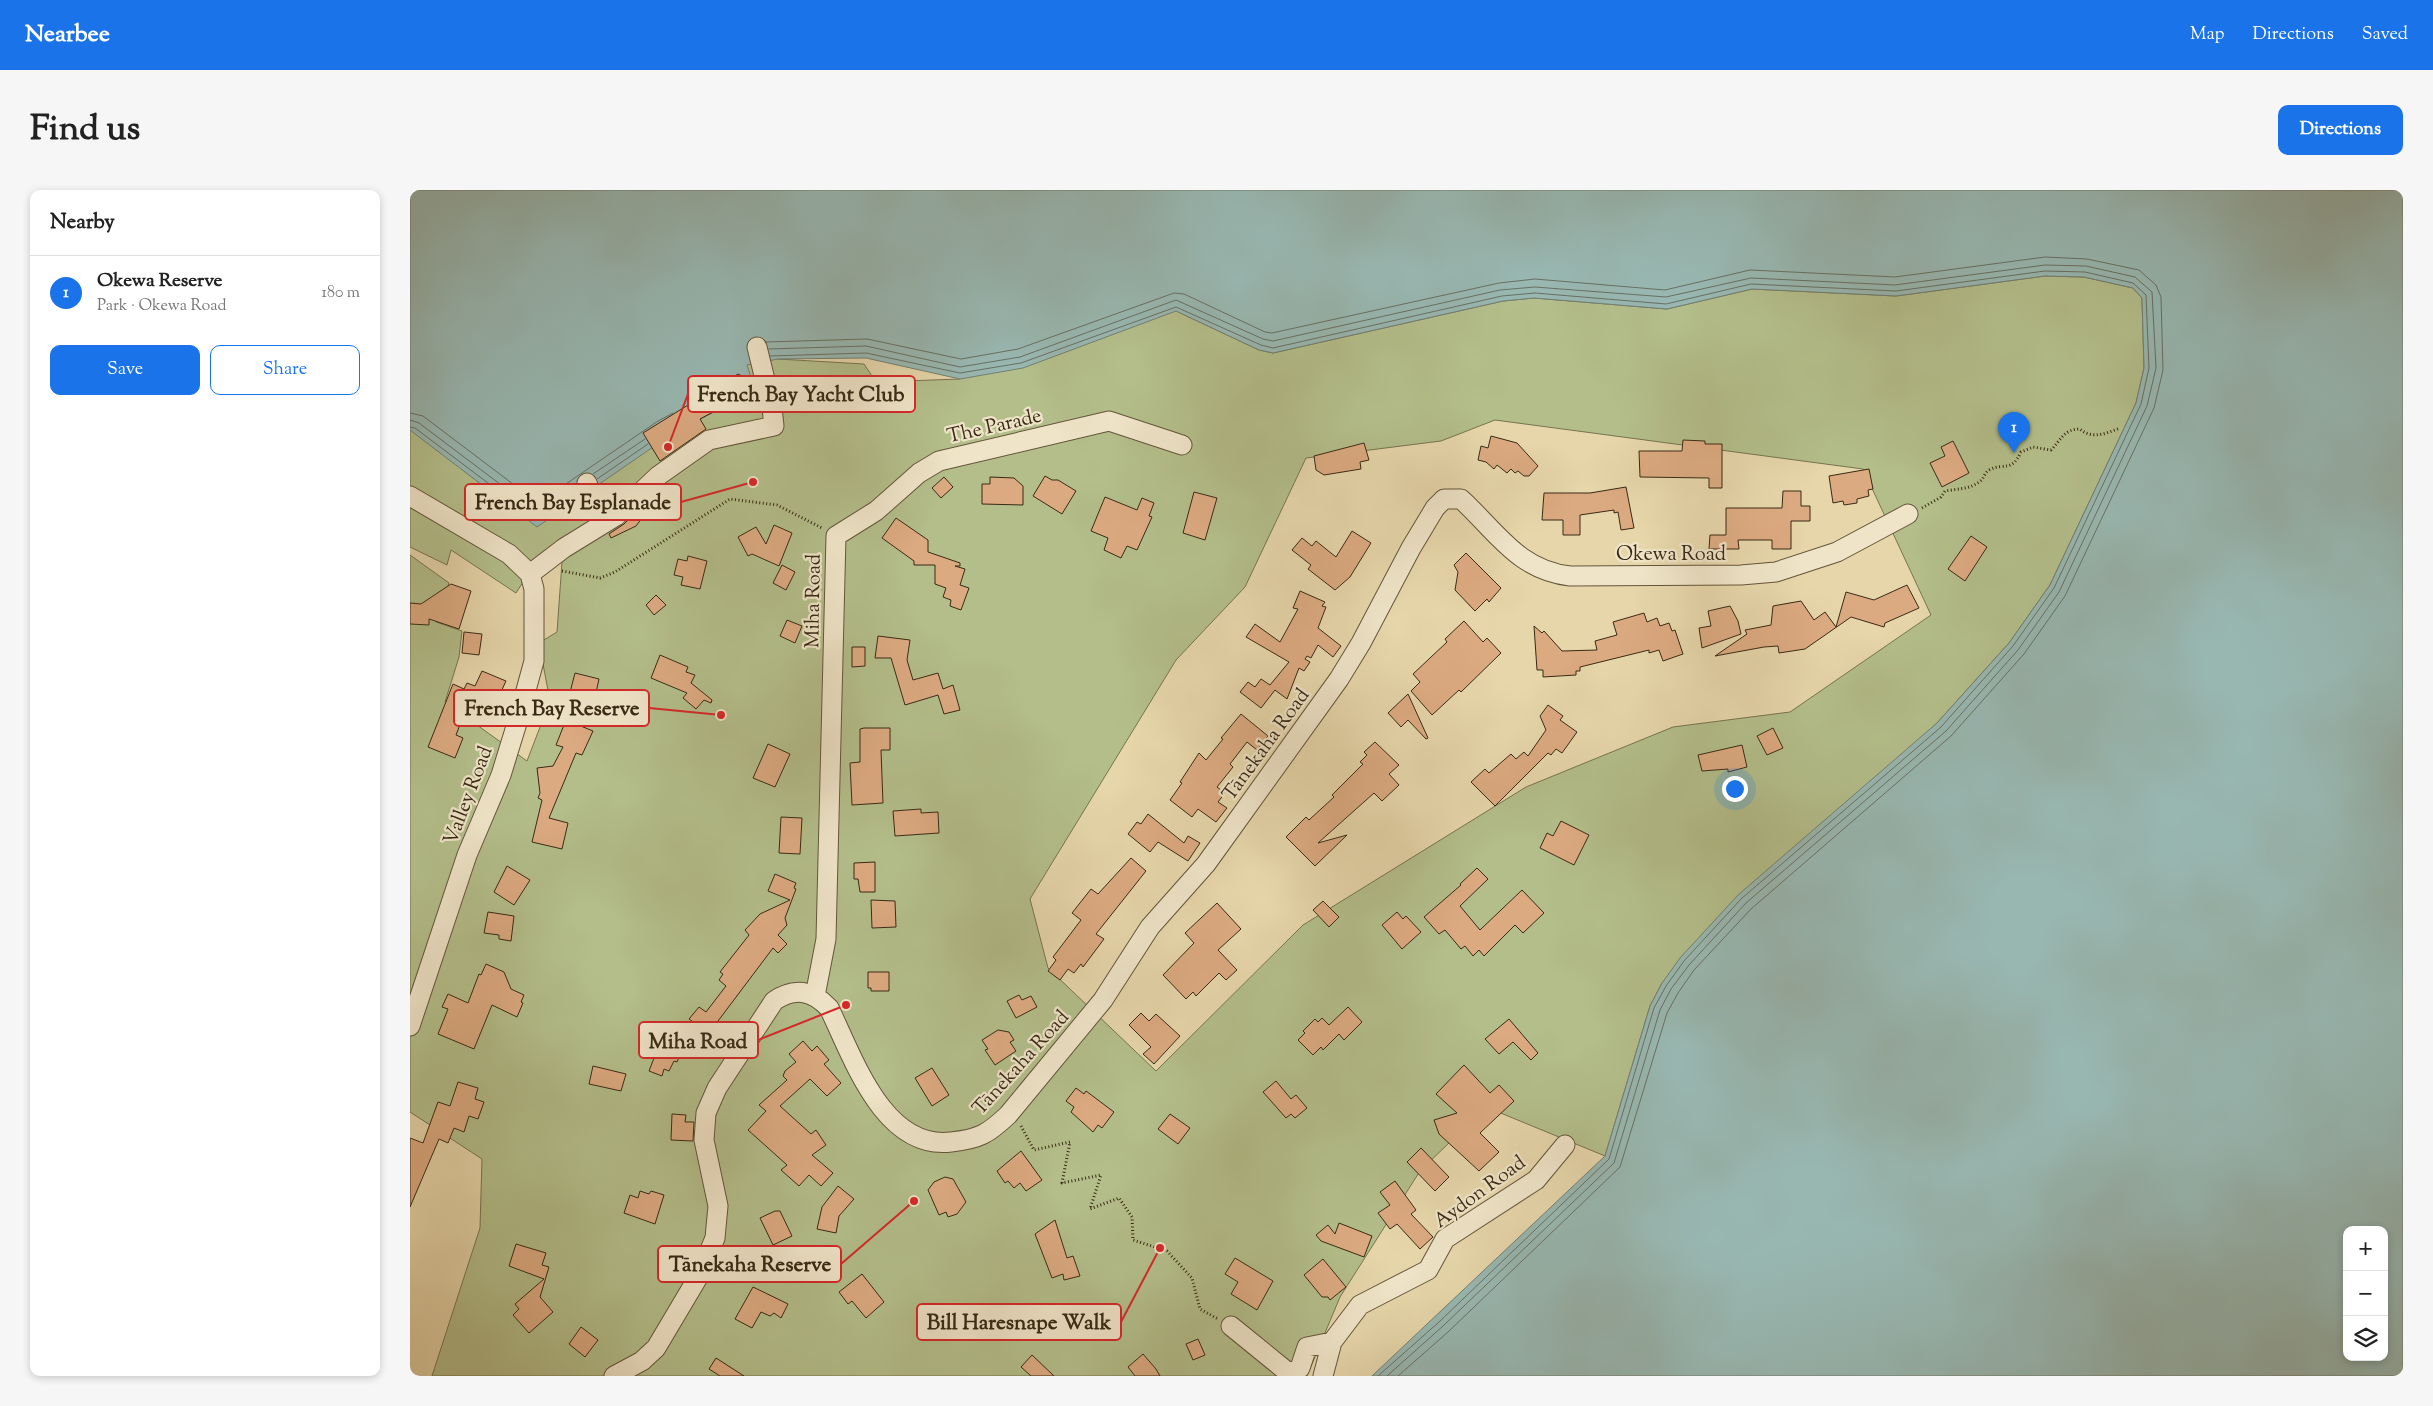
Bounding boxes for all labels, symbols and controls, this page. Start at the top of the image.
text: Nearbee [25,18,110,52]
text: Map [2190,22,2225,48]
text: Directions [2253,22,2334,48]
text: Saved [2362,22,2408,48]
text: Find us [30,105,140,156]
button: Directions [2278,105,2403,155]
text: Nearby [50,208,115,238]
text: Okewa Reserve [97,268,222,295]
text: 1 [63,282,69,305]
text: 180 m [321,282,360,305]
text: Park · Okewa Road [97,295,226,318]
button: Save [50,345,200,395]
button: Share [210,345,360,395]
callout: French Bay Yacht Club [688,376,915,412]
text: French Bay Yacht Club [698,381,905,411]
street label: The Parade [945,403,1045,452]
pin: 1 [1998,412,2030,453]
callout: French Bay Esplanade [465,484,681,520]
text: French Bay Esplanade [475,489,671,519]
street label: Okewa Road [1616,541,1726,570]
street label: Miha Road [799,554,830,648]
street label: Tānekaha Road [1216,683,1318,808]
callout: French Bay Reserve [454,690,649,726]
text: French Bay Reserve [464,695,640,725]
street label: Valley Road [437,742,501,849]
your location [1722,776,1748,802]
street label: Tānekaha Road [967,1005,1077,1123]
callout: Miha Road [639,1022,758,1058]
text: Miha Road [649,1028,748,1058]
street label: Aydon Road [1428,1150,1533,1236]
map controls [2343,1226,2388,1361]
button: + [2343,1226,2388,1271]
callout: Tānekaha Reserve [658,1246,841,1282]
text: Tānekaha Reserve [669,1251,831,1281]
button: − [2343,1271,2388,1316]
callout: Bill Haresnape Walk [917,1304,1121,1340]
text: Bill Haresnape Walk [927,1309,1112,1339]
button: layers [2343,1316,2388,1361]

